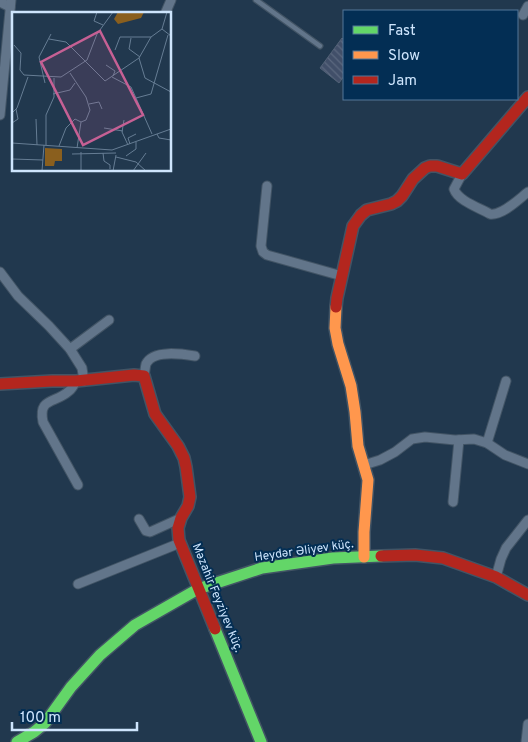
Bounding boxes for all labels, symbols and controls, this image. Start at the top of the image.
legend [343,10,518,100]
inset map [12,12,171,171]
text: Fast [388,22,416,41]
text: Slow [388,47,420,66]
text: Jam [388,72,417,91]
street label: Heydər Əliyev küç. [253,536,355,566]
street label: Məzahir Feyziyev küç. [188,541,246,655]
scale bar [12,700,138,732]
text: 100 m [20,709,61,728]

